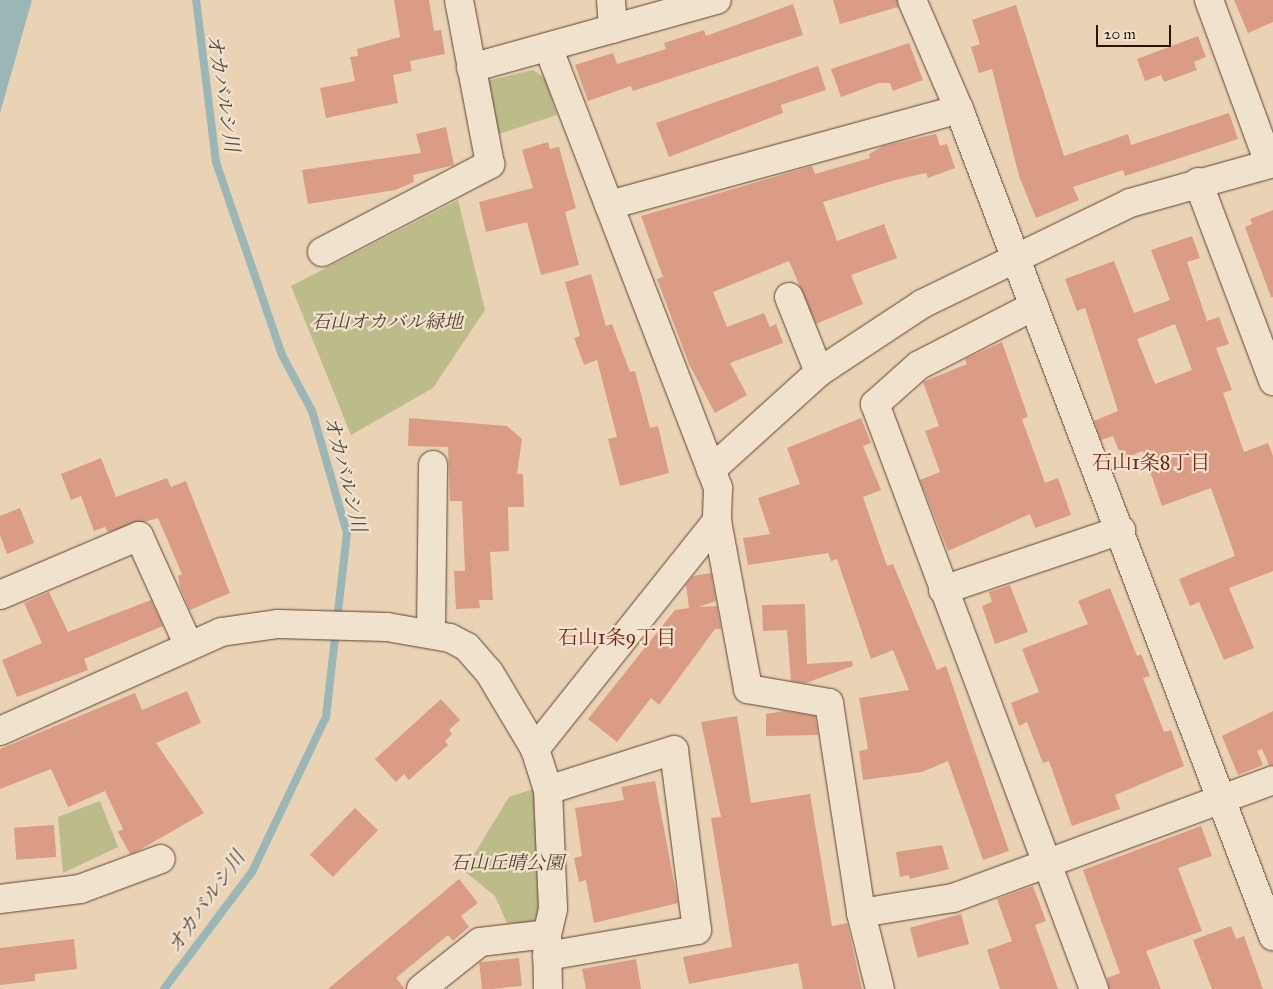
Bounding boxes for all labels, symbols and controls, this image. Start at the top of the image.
scale bar [1098,15,1173,47]
text: 20 m [1104,25,1136,43]
water label: オカバルシ川 [202,32,244,154]
park label: 石山オカバル緑地 [311,311,463,333]
water label: オカバルシ川 [319,413,371,535]
district label: 石山1条8丁目 [1092,450,1210,474]
district label: 石山1条9丁目 [558,625,676,649]
water label: オカバルシ川 [162,846,250,958]
park label: 石山丘晴公園 [450,852,564,874]

